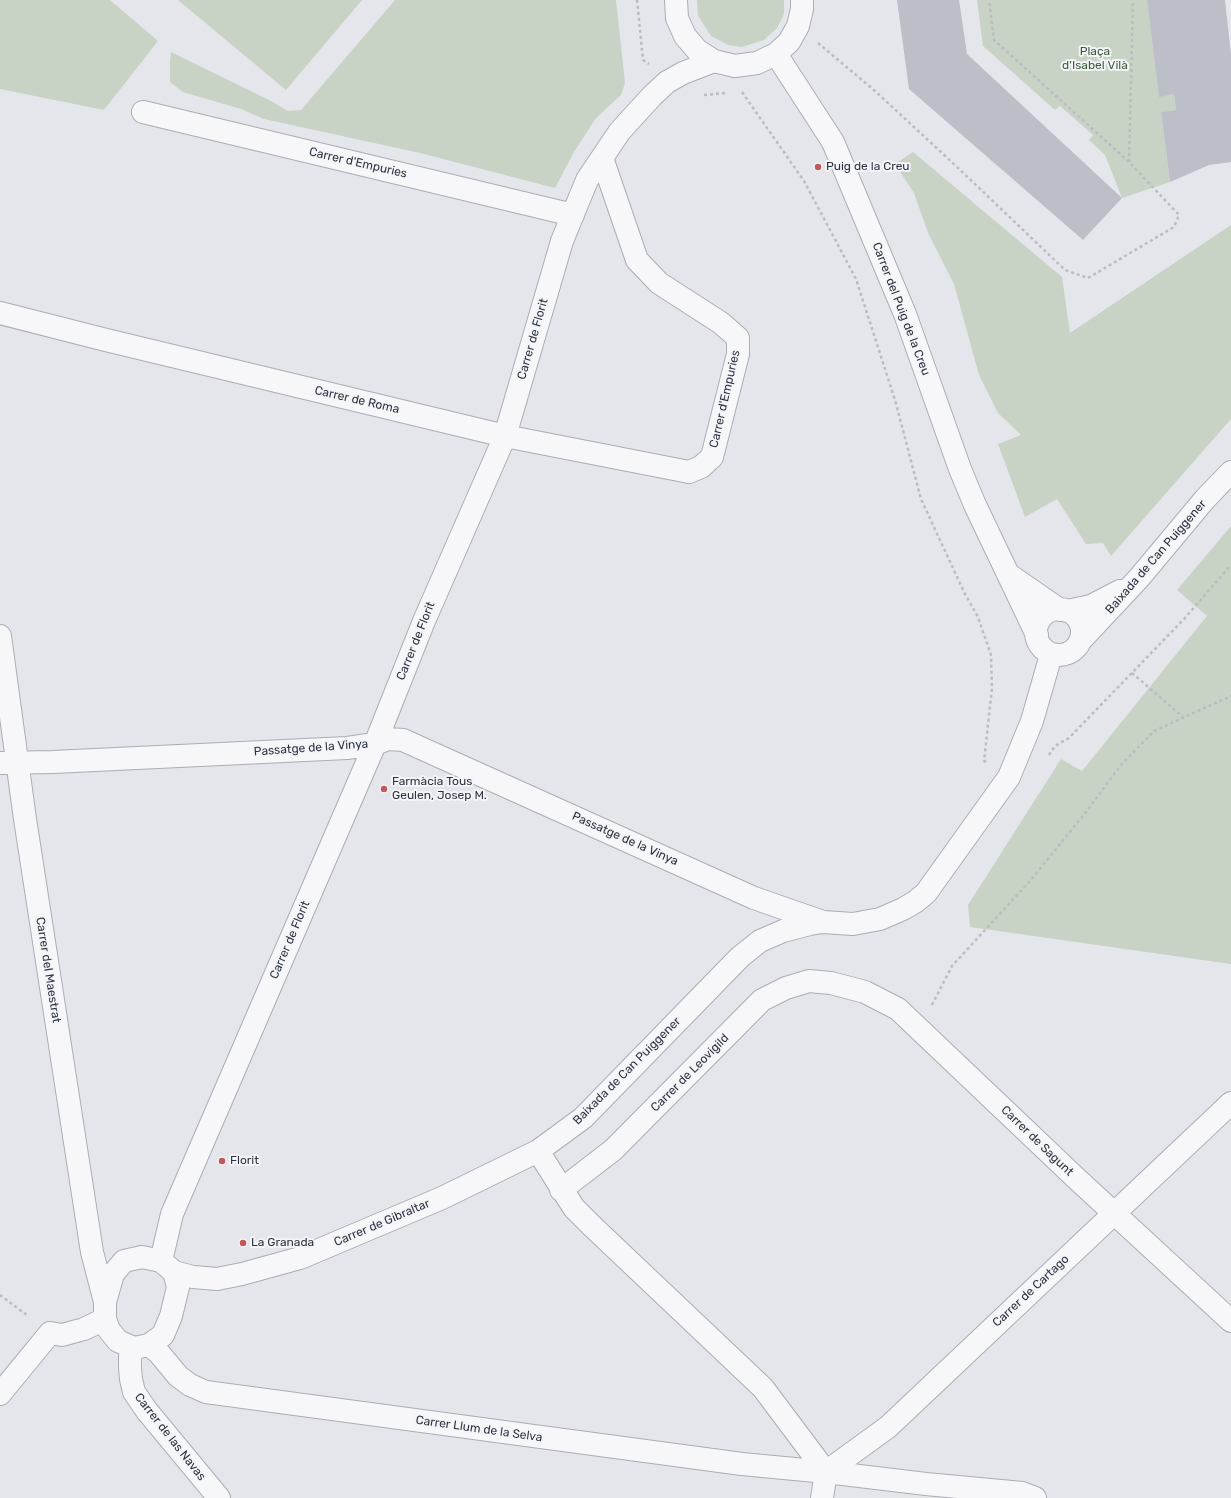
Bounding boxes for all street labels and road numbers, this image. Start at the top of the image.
street label: Carrer d'Empuries [308,145,408,181]
street label: Carrer del Puig de la Creu [869,241,933,377]
street label: Carrer de Florit [515,297,551,381]
street label: Carrer d'Empuries [707,349,743,449]
street label: Carrer de Roma [313,383,401,417]
street label: Baixada de Can Puiggener [1103,497,1209,617]
street label: Carrer de Florit [394,600,438,682]
street label: Passatge de la Vinya [253,737,369,759]
street label: Passatge de la Vinya [570,809,680,869]
street label: Carrer de Florit [267,899,313,981]
street label: Carrer del Maestrat [33,916,63,1024]
street label: Baixada de Can Puiggener [570,1014,684,1128]
street label: Carrer de Leovigild [648,1031,732,1115]
street label: Carrer de Sagunt [998,1103,1076,1179]
street label: Carrer de Gibraltar [332,1196,432,1250]
street label: Carrer de Cartago [990,1252,1072,1330]
street label: Carrer de las Navas [131,1390,209,1484]
street label: Carrer Llum de la Selva [415,1413,543,1445]

